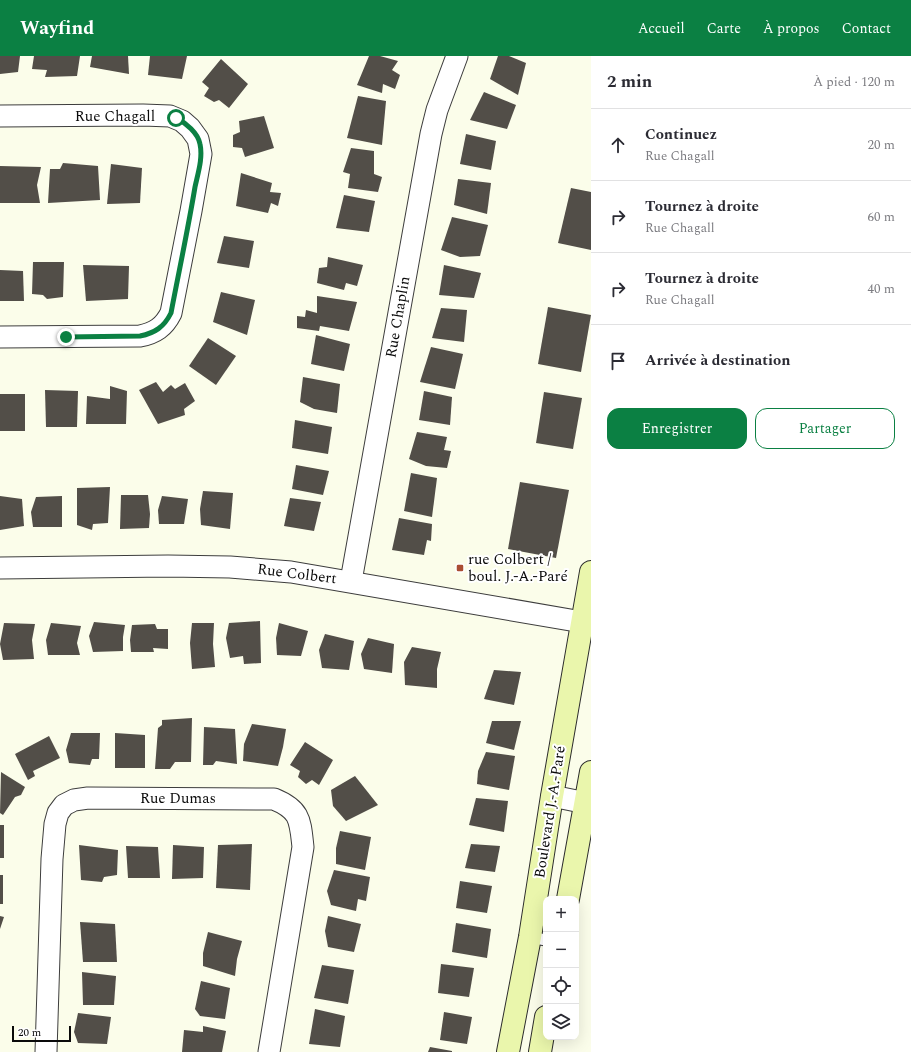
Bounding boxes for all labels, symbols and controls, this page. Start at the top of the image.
text: Wayfind [20,14,94,43]
text: Accueil [638,18,685,39]
text: Carte [707,18,741,39]
text: À propos [763,18,820,39]
text: Contact [842,18,891,39]
text: 2 min [607,69,652,95]
text: À pied · 120 m [813,72,895,92]
street label: Rue Chagall [75,105,155,128]
route start [167,109,185,127]
text: Continuez [645,123,717,146]
icon: ahead [607,134,629,156]
text: 20 m [868,135,895,155]
text: Rue Chagall [645,146,715,166]
text: Tournez à droite [645,195,759,218]
icon: right [607,206,629,228]
text: 60 m [868,207,895,227]
text: Rue Chagall [645,218,715,238]
text: Tournez à droite [645,267,759,290]
street label: Rue Chaplin [380,274,417,360]
icon: right [607,278,629,300]
text: 40 m [868,279,895,299]
text: Rue Chagall [645,290,715,310]
route end [57,328,75,346]
text: Arrivée à destination [645,349,791,372]
icon: arrive [607,350,629,372]
button: Enregistrer [607,408,747,449]
button: Partager [755,408,895,449]
place label: rue Colbert / boul. J.-A.-Paré [468,548,568,588]
street label: Rue Colbert [256,558,338,590]
marker: rue Colbert / boul. J.-A.-Paré [455,563,465,573]
street label: Boulevard J.-A.-Paré [528,744,572,880]
street label: Rue Dumas [140,787,216,810]
map controls [543,896,579,1040]
button: + [543,896,579,932]
button: − [543,932,579,968]
button: locate [543,968,579,1004]
button: layers [543,1004,579,1040]
scale bar [12,1024,71,1043]
text: 20 m [18,1024,41,1041]

